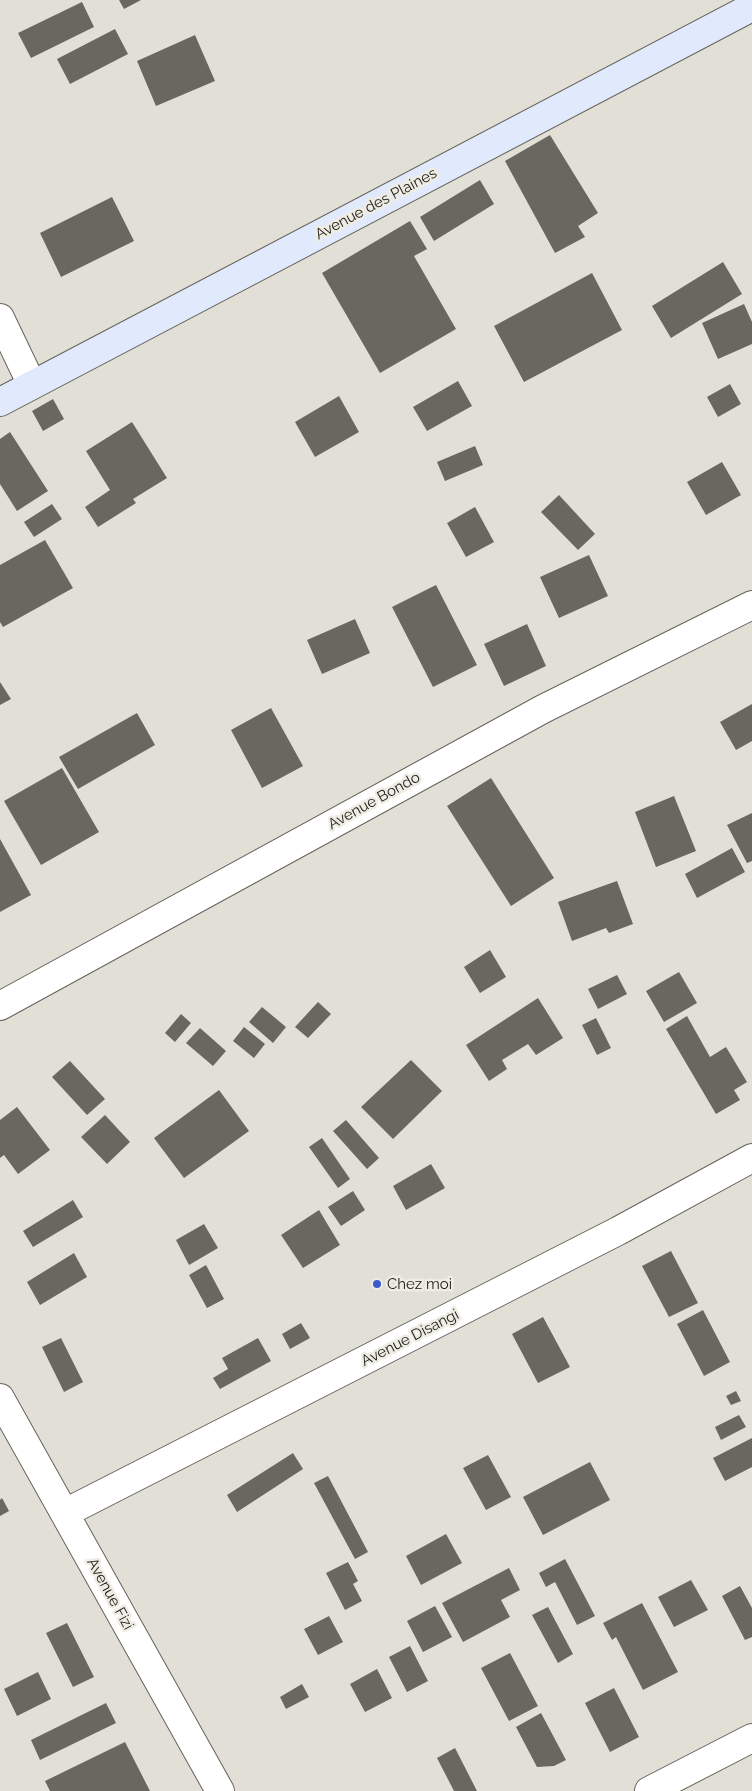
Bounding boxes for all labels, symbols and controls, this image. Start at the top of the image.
street label: Avenue des Plaines [312,164,440,244]
street label: Avenue Bondo [325,768,423,834]
place label: Chez moi [387,1275,452,1293]
marker: Chez moi [371,1278,383,1290]
street label: Avenue Disangi [358,1306,462,1370]
street label: Avenue Fizi [83,1555,137,1633]

